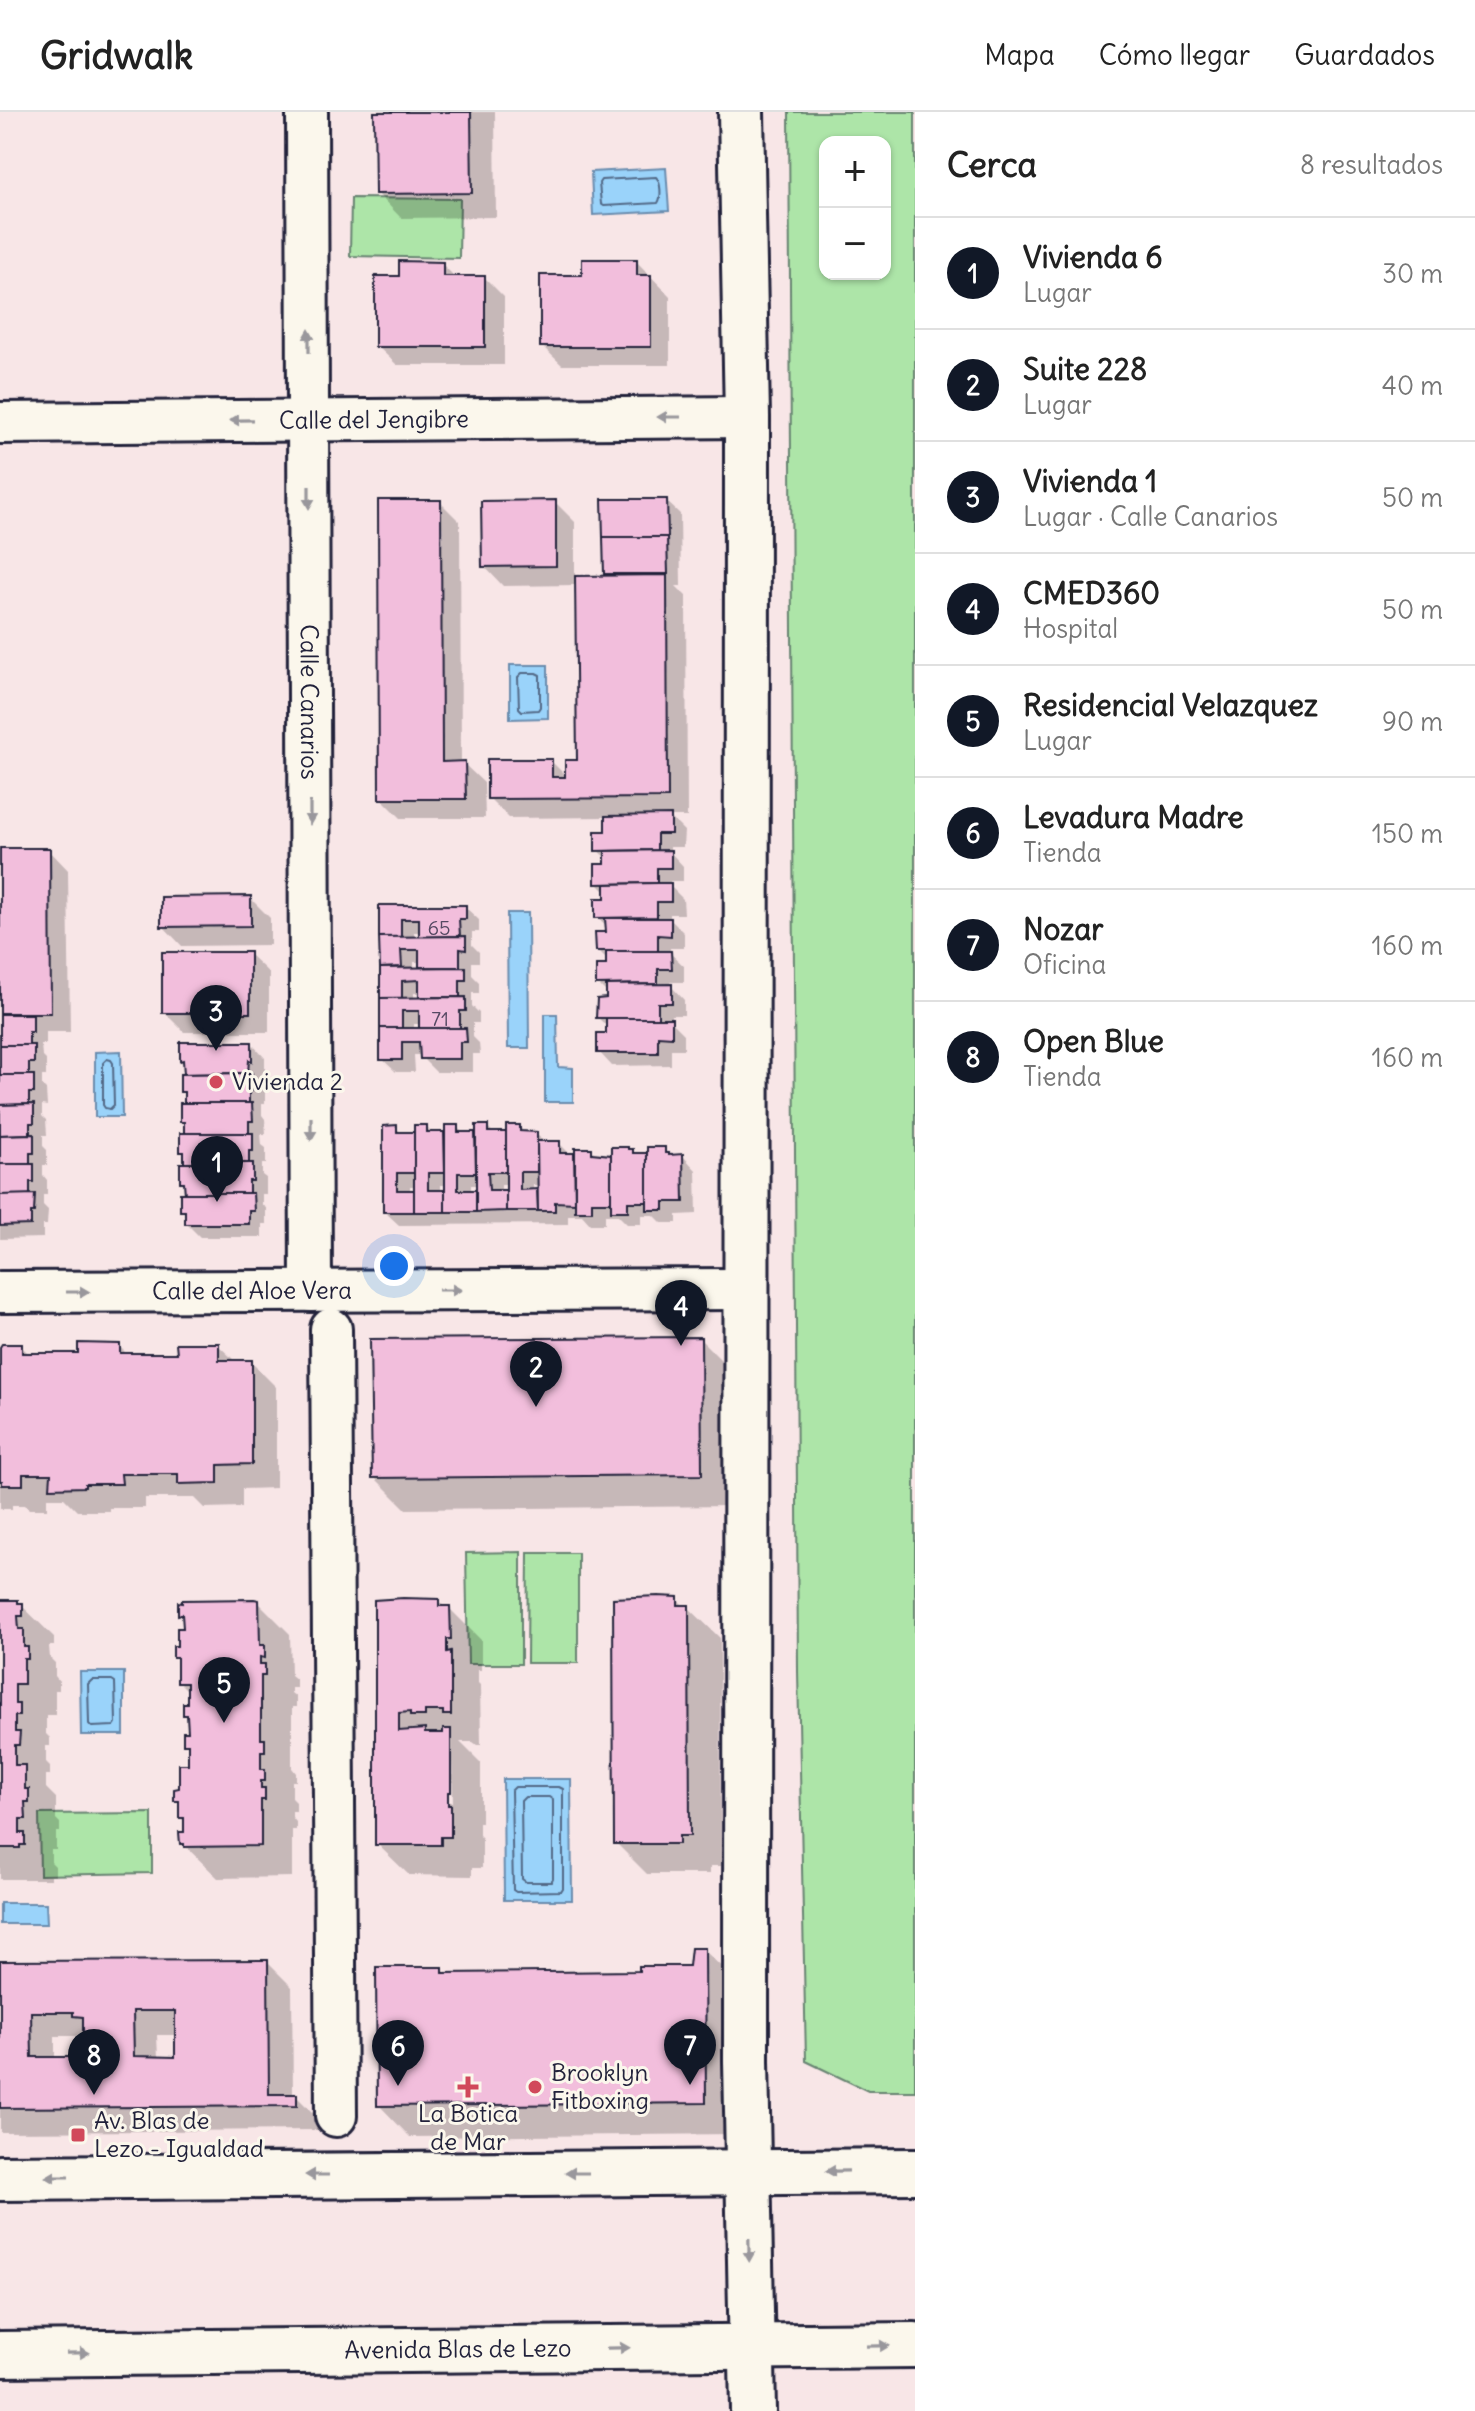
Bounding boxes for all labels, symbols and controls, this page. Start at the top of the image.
text: Gridwalk [40,32,193,79]
text: Mapa [984,37,1055,73]
text: Cómo llegar [1099,37,1250,73]
text: Guardados [1294,37,1435,73]
map controls [819,136,891,280]
button: + [819,136,891,208]
text: Cerca [947,143,1037,186]
text: 8 resultados [1300,148,1443,181]
button: − [819,208,891,280]
text: Vivienda 6 [1023,238,1163,276]
text: 1 [968,257,978,290]
text: 30 m [1382,257,1443,290]
text: Lugar [1023,276,1092,309]
one-way arrow [303,328,315,353]
text: Suite 228 [1023,350,1147,388]
text: 2 [966,369,980,402]
text: 40 m [1382,369,1443,402]
text: Lugar [1023,388,1092,421]
street label: Calle del Jengibre [279,403,469,435]
one-way arrow [656,411,681,424]
one-way arrow [228,414,253,426]
text: Vivienda 1 [1023,462,1157,500]
text: 3 [966,481,980,514]
text: 50 m [1382,481,1443,514]
one-way arrow [303,485,315,510]
text: Lugar · Calle Canarios [1023,500,1278,533]
text: CMED360 [1023,574,1160,612]
text: 4 [965,593,981,626]
text: 50 m [1382,593,1443,626]
text: Hospital [1023,612,1118,645]
street label: Calle Canarios [295,624,325,780]
text: Residencial Velazquez [1023,686,1318,724]
text: 5 [966,705,980,738]
text: 90 m [1382,705,1443,738]
text: Lugar [1023,724,1092,757]
text: Levadura Madre [1023,798,1244,836]
one-way arrow [304,801,316,826]
text: 6 [965,817,981,850]
text: 150 m [1372,817,1443,850]
text: Tienda [1023,836,1102,869]
text: Nozar [1023,910,1104,948]
house number: 65 [427,915,451,940]
text: 7 [967,929,979,962]
text: 160 m [1372,929,1443,962]
text: Oficina [1023,948,1106,981]
pin: 3 [190,985,242,1051]
house number: 71 [431,1006,449,1031]
text: Open Blue [1023,1022,1164,1060]
text: 8 [966,1041,980,1074]
text: 160 m [1372,1041,1443,1074]
text: Tienda [1023,1060,1102,1093]
place label: Vivienda 2 [232,1066,343,1096]
marker: Vivienda 2 [207,1073,225,1091]
one-way arrow [305,1117,317,1142]
pin: 1 [191,1136,243,1202]
your location [374,1246,414,1286]
street label: Calle del Aloe Vera [152,1275,352,1305]
pin: 4 [655,1280,707,1346]
one-way arrow [438,1284,463,1296]
one-way arrow [66,1286,91,1298]
pin: 2 [510,1341,562,1407]
pin: 5 [198,1657,250,1723]
pin: 7 [664,2019,716,2085]
pin: 6 [372,2020,424,2086]
pin: 8 [68,2029,120,2095]
place label: Brooklyn Fitboxing [551,2057,649,2115]
marker: La Botica de Mar [459,2078,477,2096]
marker: Brooklyn Fitboxing [526,2078,544,2096]
place label: La Botica de Mar [418,2098,518,2156]
place label: Av. Blas de Lezo - Igualdad [94,2105,264,2163]
marker: Av. Blas de Lezo - Igualdad [69,2126,87,2144]
one-way arrow [824,2165,849,2177]
one-way arrow [564,2167,589,2179]
one-way arrow [304,2169,329,2181]
one-way arrow [44,2171,69,2184]
one-way arrow [743,2238,756,2263]
street label: Avenida Blas de Lezo [344,2332,572,2365]
one-way arrow [866,2340,891,2352]
one-way arrow [606,2342,631,2354]
one-way arrow [66,2347,91,2359]

